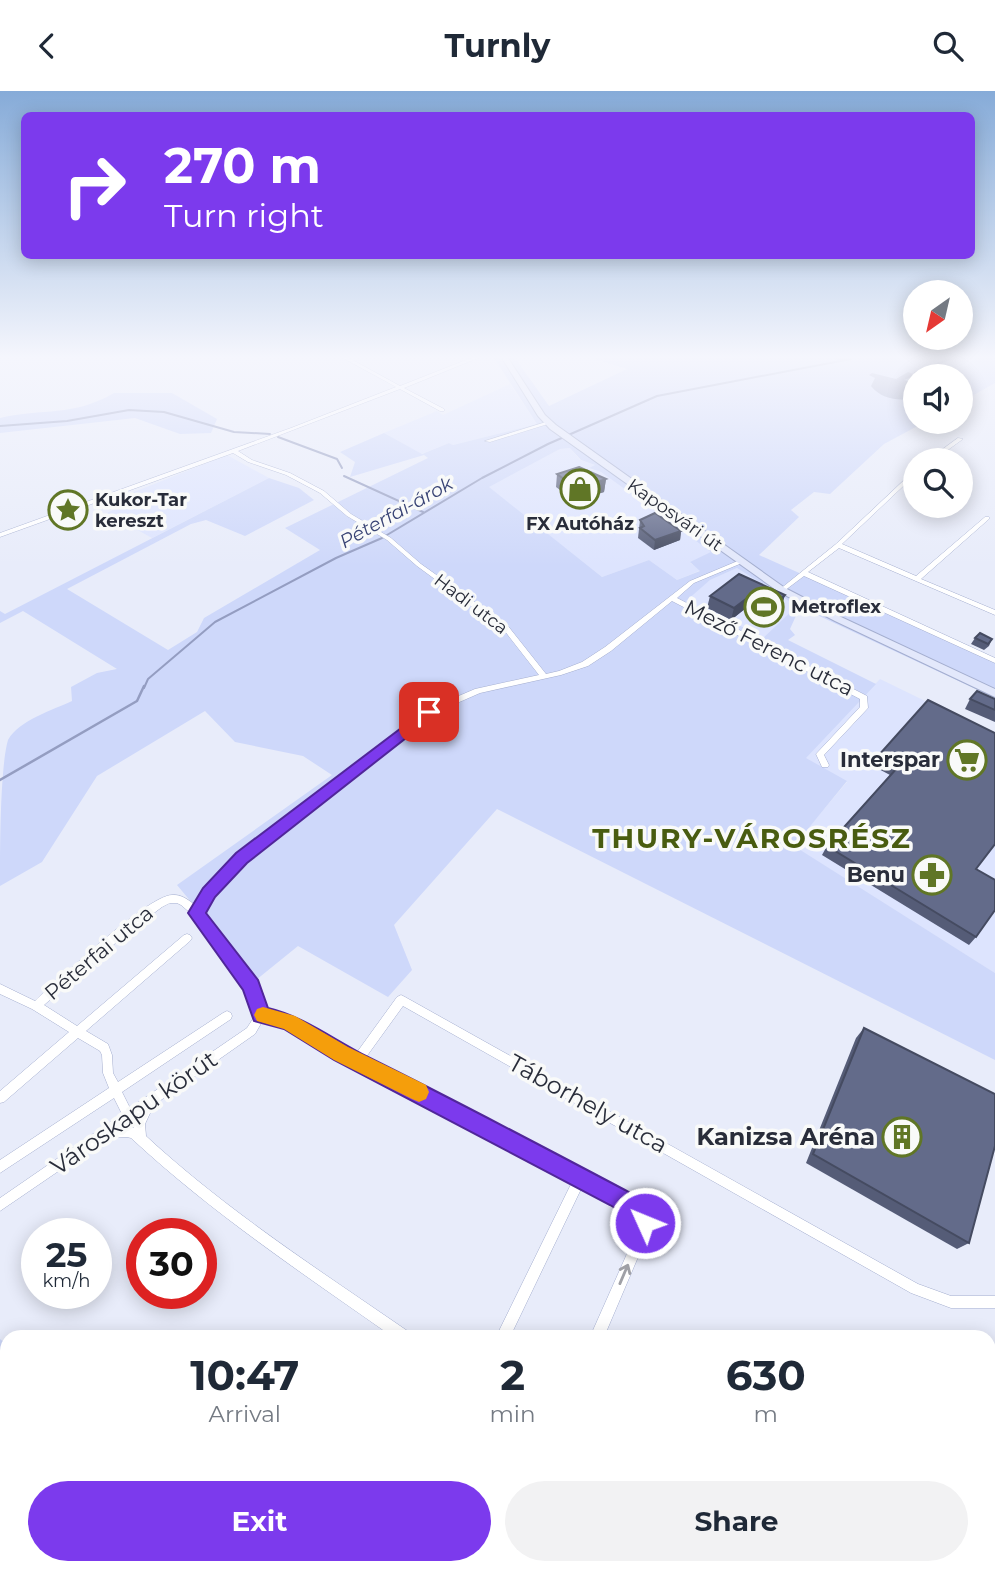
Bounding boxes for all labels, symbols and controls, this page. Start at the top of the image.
text: Turnly [445,26,550,65]
icon: back [28,27,66,65]
icon: search [929,27,967,65]
text: 270 m [164,136,321,195]
icon: right [49,140,140,231]
text: Turn right [164,196,324,235]
north arrow [903,280,973,350]
map controls [903,280,973,518]
button: sound [903,364,973,434]
button: search [903,448,973,518]
shop icon: FX Autóház [559,468,601,510]
water label: Péterfai-árok [336,472,458,553]
street label: Kaposvári út [623,474,727,556]
place icon: Kukor-Tar kereszt [47,489,89,531]
place label: Kukor-Tar kereszt [95,489,187,532]
place label: FX Autóház [526,513,634,535]
street label: Hadi utca [430,569,512,639]
sports icon: Metroflex [743,586,785,628]
street label: Mező Ferenc utca [681,594,858,701]
place label: Metroflex [791,596,881,618]
pin [399,682,459,742]
icon: arrive [410,693,448,731]
supermarket icon: Interspar [946,739,988,781]
place label: Interspar [840,747,940,772]
district label: THURY-VÁROSRÉSZ [592,821,912,855]
pharmacy icon: Benu [911,854,953,896]
place label: Benu [847,862,905,887]
street label: Péterfai utca [39,900,158,1005]
street label: Városkapu körút [45,1044,223,1181]
street label: Táborhely utca [504,1048,673,1159]
building icon: Kanizsa Aréna [881,1116,923,1158]
place label: Kanizsa Aréna [696,1122,875,1151]
position arrow [608,1186,682,1260]
speed limit sign: 30 [126,1218,217,1309]
text: 25 [46,1233,87,1276]
one-way arrow [618,1264,631,1286]
text: km/h [42,1270,91,1292]
text: 10:47 [190,1349,299,1401]
text: 2 [500,1349,525,1401]
text: 630 [726,1349,806,1401]
text: Arrival [208,1400,281,1428]
text: min [489,1400,536,1428]
text: m [754,1400,778,1428]
button: Exit [28,1481,491,1561]
button: Share [505,1481,968,1561]

